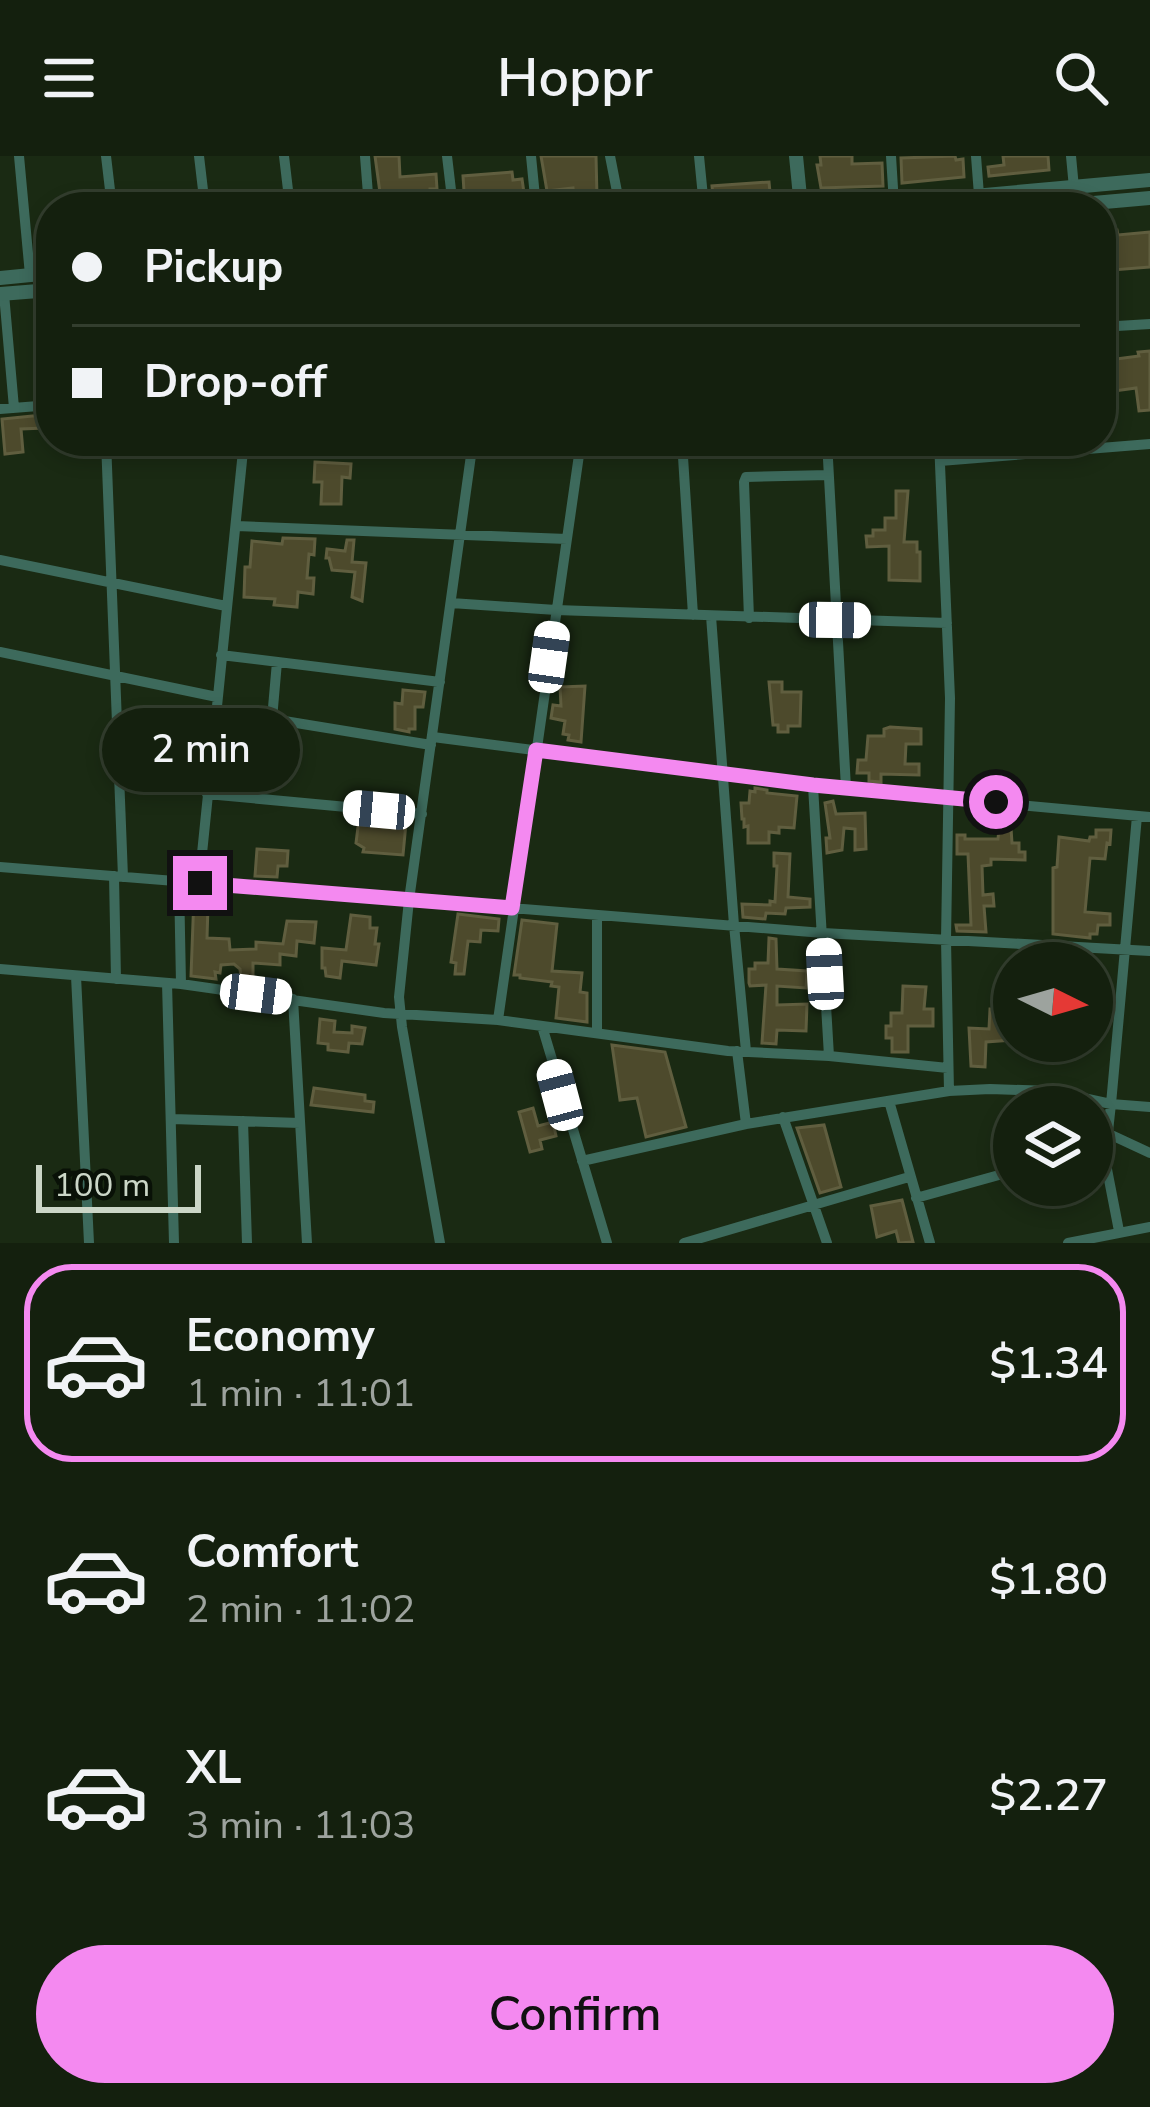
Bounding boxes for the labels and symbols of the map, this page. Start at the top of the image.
car [799,601,871,639]
car [526,619,572,695]
callout: 2 min [101,709,299,793]
route start [969,775,1023,829]
car [342,789,416,831]
route end [173,856,227,910]
car [805,937,845,1011]
north arrow [993,942,1113,1062]
car [218,972,294,1016]
car [533,1056,587,1134]
scale bar [36,1159,201,1212]

